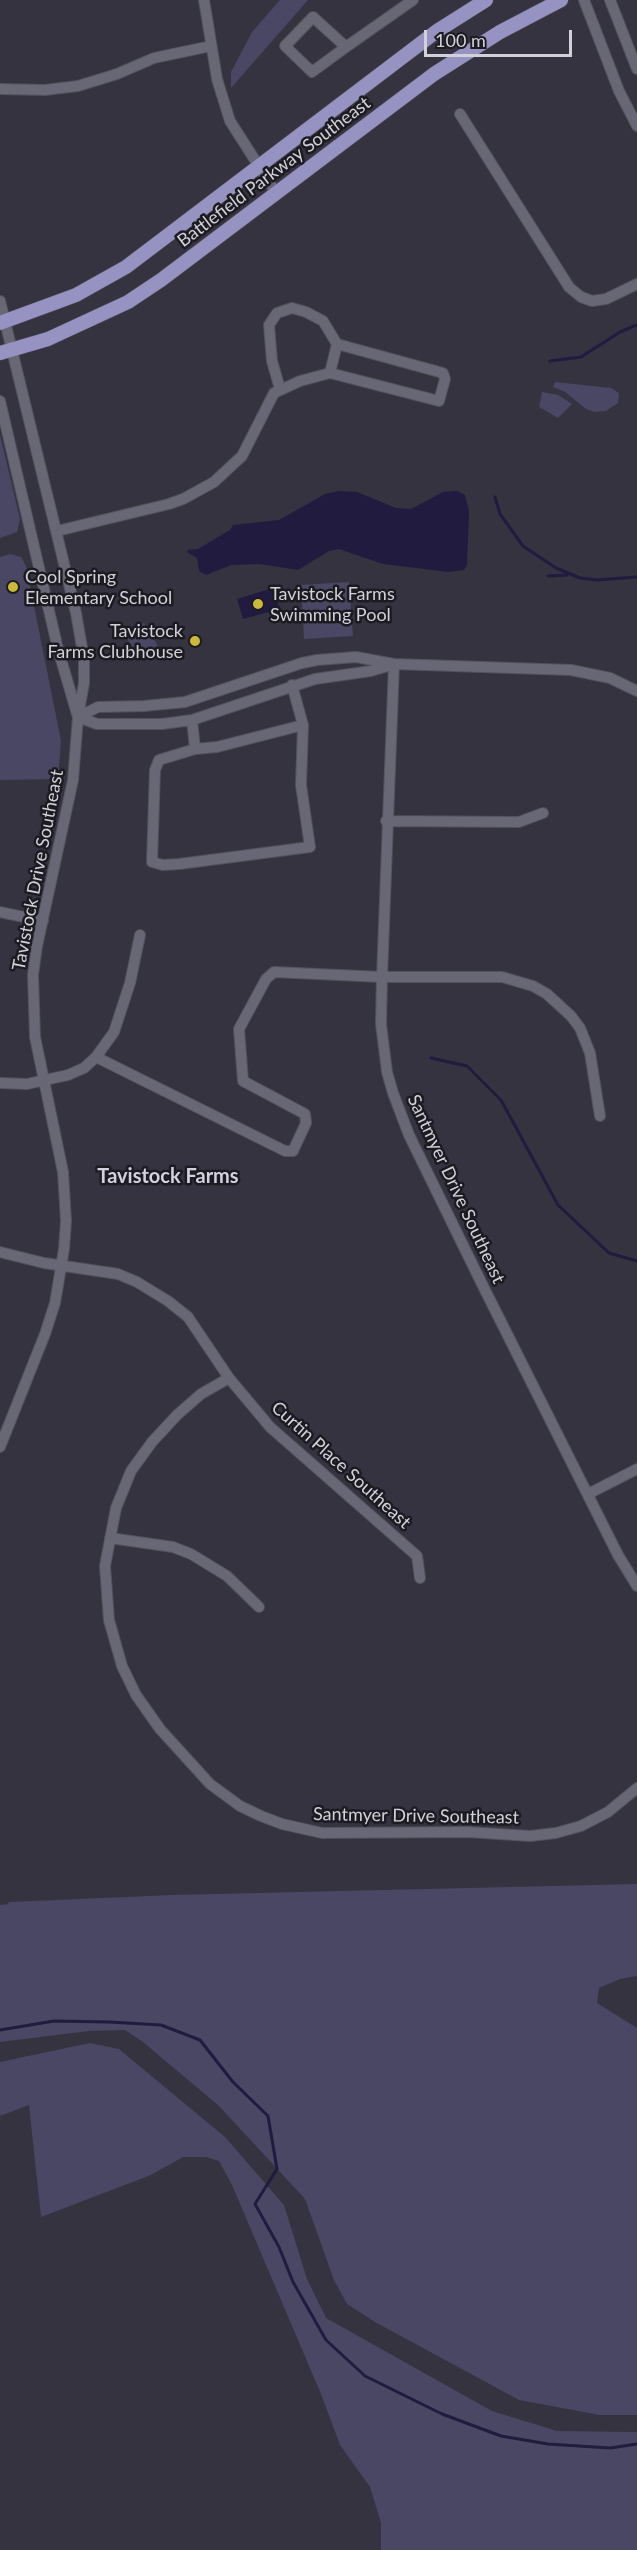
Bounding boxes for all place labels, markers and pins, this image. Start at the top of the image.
place label: Cool Spring Elementary School [25,566,172,608]
marker: Cool Spring Elementary School [6,580,20,594]
place label: Tavistock Farms Swimming Pool [270,583,395,626]
marker: Tavistock Farms Swimming Pool [251,597,265,611]
place label: Tavistock Farms Clubhouse [47,620,183,662]
marker: Tavistock Farms Clubhouse [188,634,202,648]

